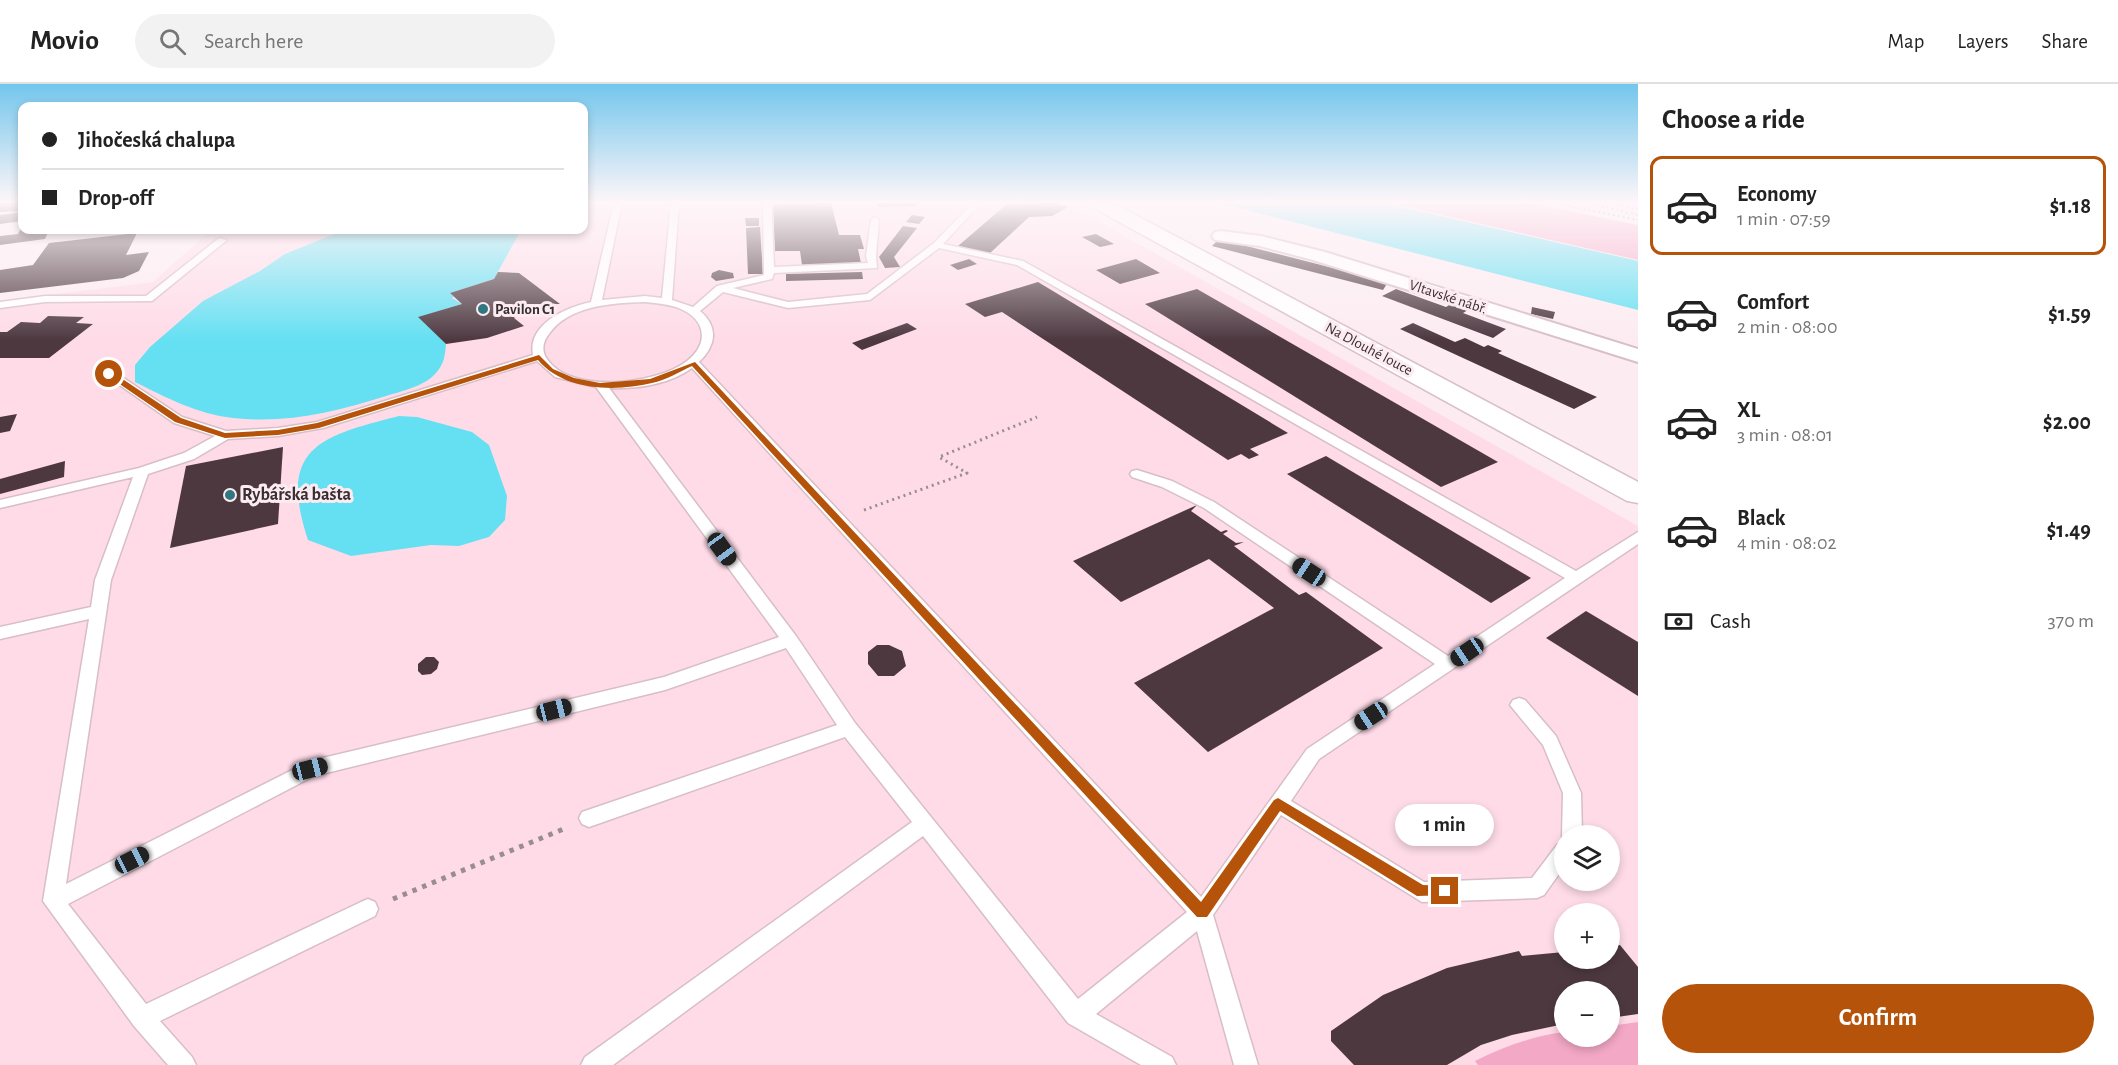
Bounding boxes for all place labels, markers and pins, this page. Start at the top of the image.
marker: Pavilon C1 [476,302,490,316]
place label: Pavilon C1 [495,302,555,317]
place label: Rybářská bašta [242,486,352,504]
marker: Rybářská bašta [223,488,237,502]

